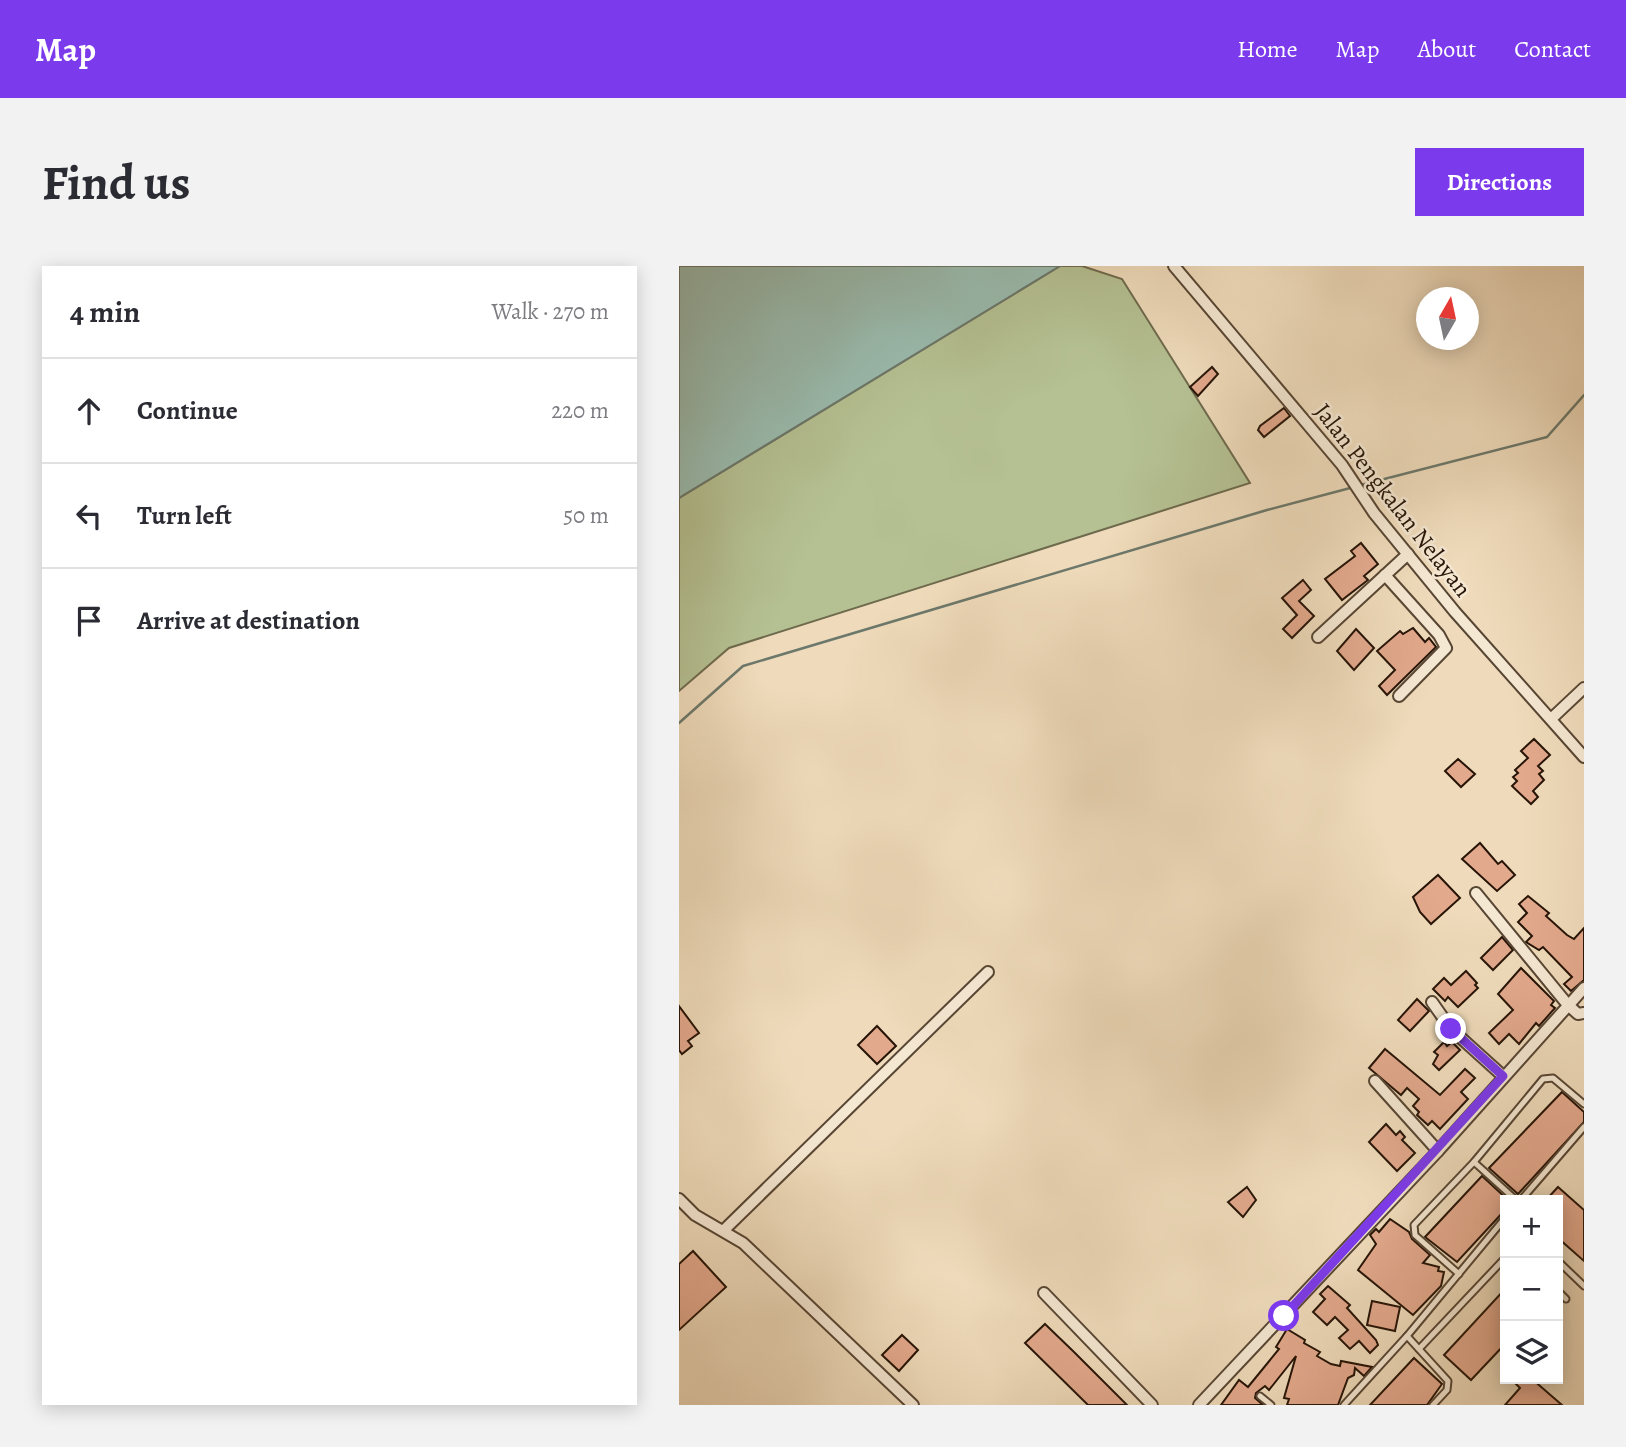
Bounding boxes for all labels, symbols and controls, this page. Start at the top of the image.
text: Map [35,27,96,72]
text: Home [1237,33,1298,65]
text: Map [1336,33,1380,65]
text: About [1418,33,1476,65]
text: Contact [1514,33,1591,65]
button: Directions [1415,148,1584,216]
text: Find us [42,149,190,216]
north arrow [1416,287,1479,350]
text: 4 min [70,292,140,332]
text: Walk · 270 m [491,296,609,327]
icon: ahead [70,392,108,430]
text: Continue [137,393,238,428]
text: 220 m [551,395,609,426]
street label: Jalan Pengkalan Nelayan [1307,397,1479,603]
icon: left [70,497,108,535]
text: Turn left [137,498,232,533]
text: 50 m [563,500,609,531]
icon: arrive [70,602,108,640]
text: Arrive at destination [137,603,360,638]
route end [1435,1013,1466,1044]
map controls [1500,1195,1563,1384]
button: + [1500,1195,1563,1258]
button: − [1500,1258,1563,1321]
route start [1268,1300,1299,1331]
button: layers [1500,1321,1563,1384]

